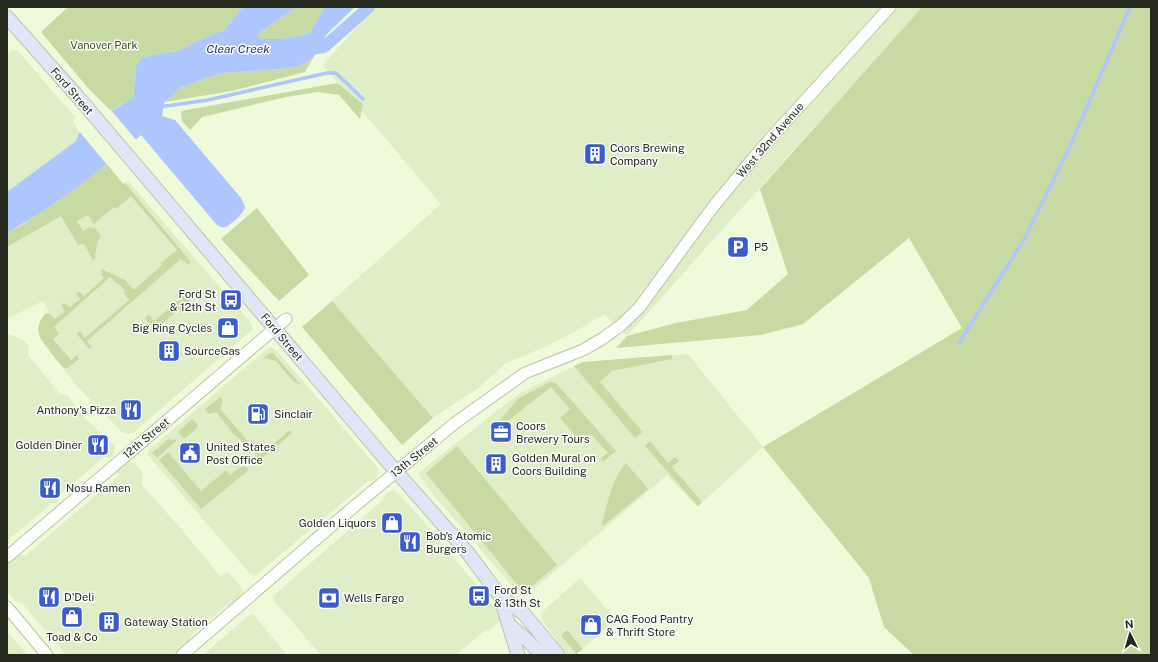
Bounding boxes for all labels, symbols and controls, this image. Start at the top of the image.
park label: Vanover Park [70,39,138,51]
water label: Clear Creek [206,42,270,56]
street label: Ford Street [48,65,96,117]
street label: West 32nd Avenue [734,100,806,180]
building icon: Coors Brewing Company [582,141,608,167]
place label: Coors Brewing Company [610,142,685,167]
parking icon: P5 [725,234,751,260]
place label: P5 [754,241,768,253]
bus stop icon: Ford St & 12th St [218,287,244,313]
place label: Ford St & 12th St [170,288,216,313]
street label: Ford Street [259,311,305,363]
shop icon: Big Ring Cycles [215,315,241,341]
place label: Big Ring Cycles [132,322,212,334]
building icon: SourceGas [156,338,182,364]
place label: SourceGas [184,345,241,357]
restaurant icon: Anthony's Pizza [118,397,144,423]
fuel station icon: Sinclair [245,401,271,427]
place label: Anthony's Pizza [36,404,116,416]
place label: Sinclair [274,408,313,420]
street label: 12th Street [121,415,171,461]
office icon: Coors Brewery Tours [488,419,514,445]
place label: Coors Brewery Tours [516,420,590,445]
restaurant icon: Golden Diner [85,432,111,458]
street label: 13th Street [388,434,440,480]
place label: Golden Diner [16,439,82,451]
public building icon: United States Post Office [177,440,203,466]
place label: United States Post Office [206,441,276,466]
building icon: Golden Mural on Coors Building [483,451,509,477]
place label: Golden Mural on Coors Building [512,452,596,477]
restaurant icon: Nosu Ramen [37,475,63,501]
place label: Nosu Ramen [66,482,131,494]
shop icon: Golden Liquors [379,510,405,536]
place label: Golden Liquors [299,517,376,529]
restaurant icon: Bob's Atomic Burgers [397,529,423,555]
place label: Bob's Atomic Burgers [426,530,491,555]
bus stop icon: Ford St & 13th St [466,583,492,609]
restaurant icon: D'Deli [36,584,62,610]
place label: Ford St & 13th St [494,584,541,609]
bank icon: Wells Fargo [316,585,342,611]
place label: D'Deli [64,591,94,603]
place label: Wells Fargo [344,592,404,604]
shop icon: Toad & Co [59,604,85,630]
building icon: Gateway Station [96,609,122,635]
shop icon: CAG Food Pantry & Thrift Store [578,612,604,638]
place label: CAG Food Pantry & Thrift Store [606,613,693,638]
north arrow [1110,614,1150,654]
place label: Gateway Station [124,616,208,628]
text: N [1124,618,1134,630]
place label: Toad & Co [46,631,98,643]

